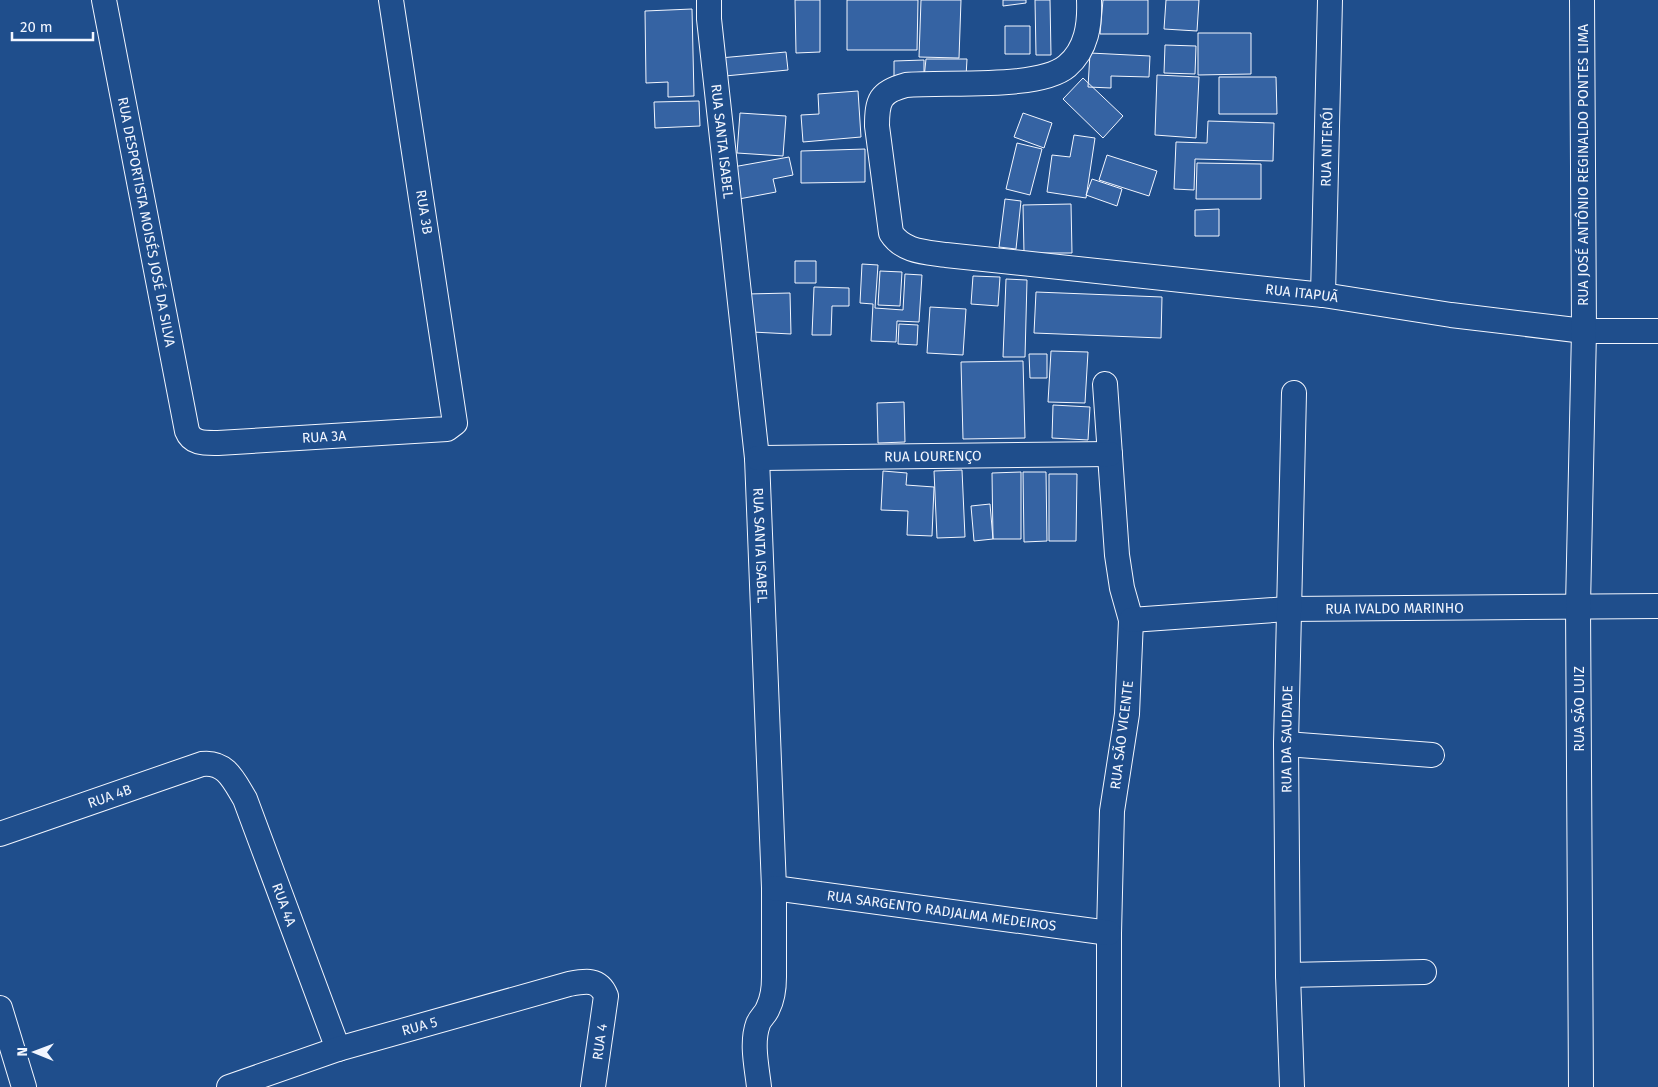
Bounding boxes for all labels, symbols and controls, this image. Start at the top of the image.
scale bar [12,10,94,42]
text: 20 m [20,18,53,36]
street label: RUA JOSÉ ANTÔNIO REGINALDO PONTES LIMA [1574,24,1592,306]
street label: RUA SANTA ISABEL [708,83,737,200]
street label: RUA DESPORTISTA MOISÉS JOSÉ DA SILVA [114,96,179,348]
street label: RUA NITERÓI [1317,107,1336,187]
street label: RUA 3B [412,189,436,235]
street label: RUA ITAPUÃ [1264,280,1339,306]
street label: RUA 3A [301,427,347,446]
street label: RUA LOURENÇO [884,447,982,465]
street label: RUA SANTA ISABEL [750,487,771,603]
street label: RUA IVALDO MARINHO [1325,599,1464,617]
street label: RUA SÃO LUIZ [1571,666,1588,752]
street label: RUA SÃO VICENTE [1107,680,1137,790]
street label: RUA DA SAUDADE [1277,685,1296,793]
street label: RUA 4B [85,781,134,811]
street label: RUA 4A [268,881,300,928]
street label: RUA SARGENTO RADJALMA MEDEIROS [826,887,1058,934]
street label: RUA 5 [400,1013,439,1039]
street label: RUA 4 [589,1022,611,1061]
north arrow [10,1027,60,1077]
text: N [14,1047,31,1057]

